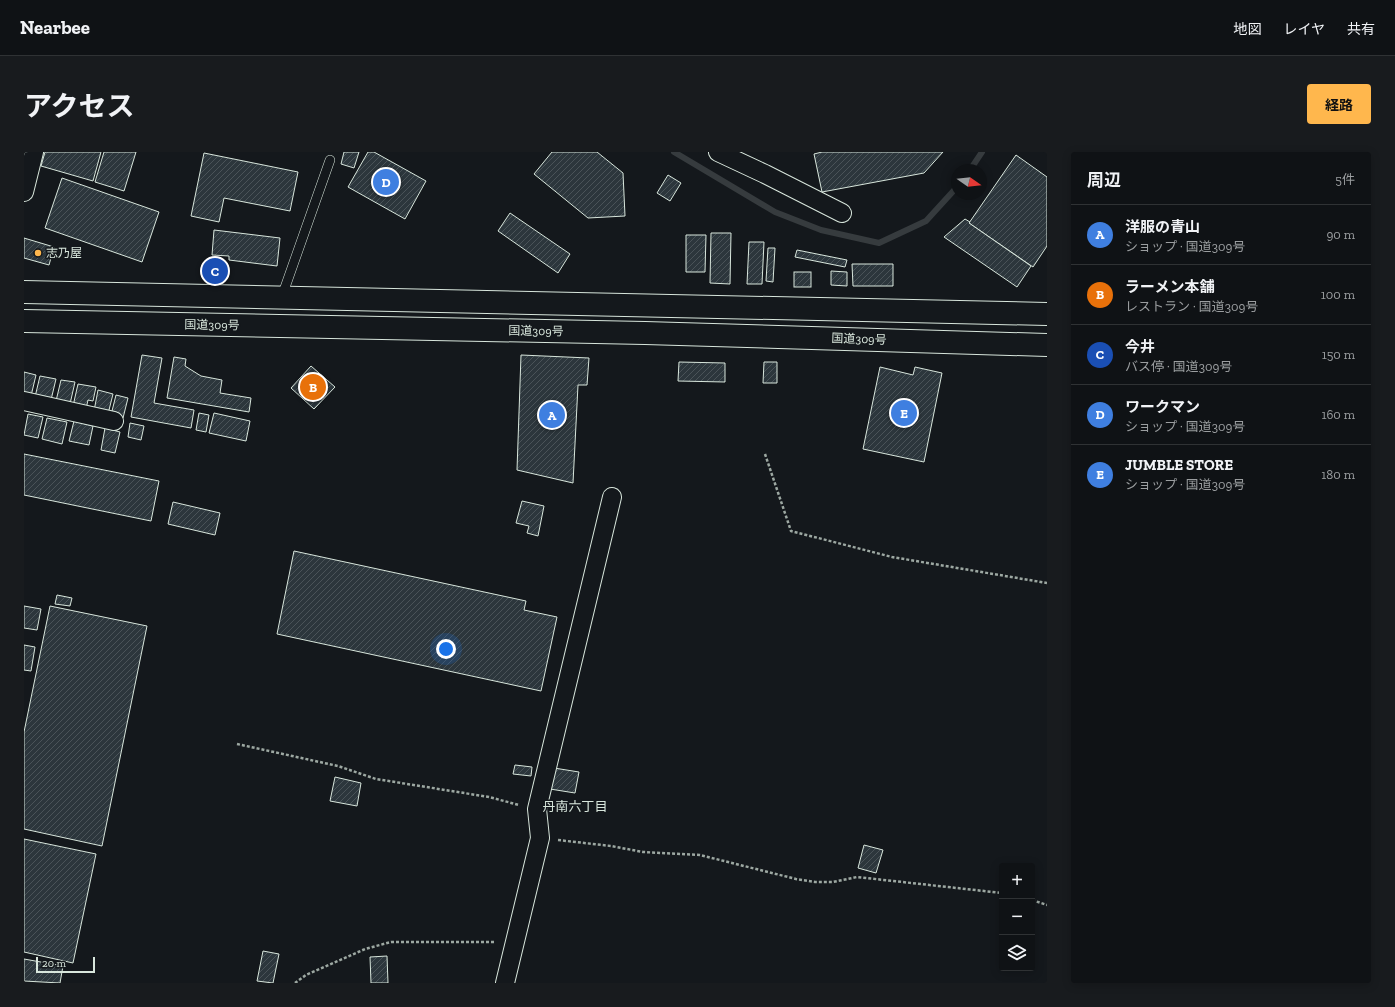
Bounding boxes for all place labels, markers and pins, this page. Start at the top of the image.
pin: D [373,167,399,197]
place label: 志乃屋 [46,246,82,260]
marker: 志乃屋 [33,248,43,258]
pin: C [202,256,228,286]
pin: B [300,372,326,402]
pin: E [891,398,917,428]
pin: A [539,400,565,430]

